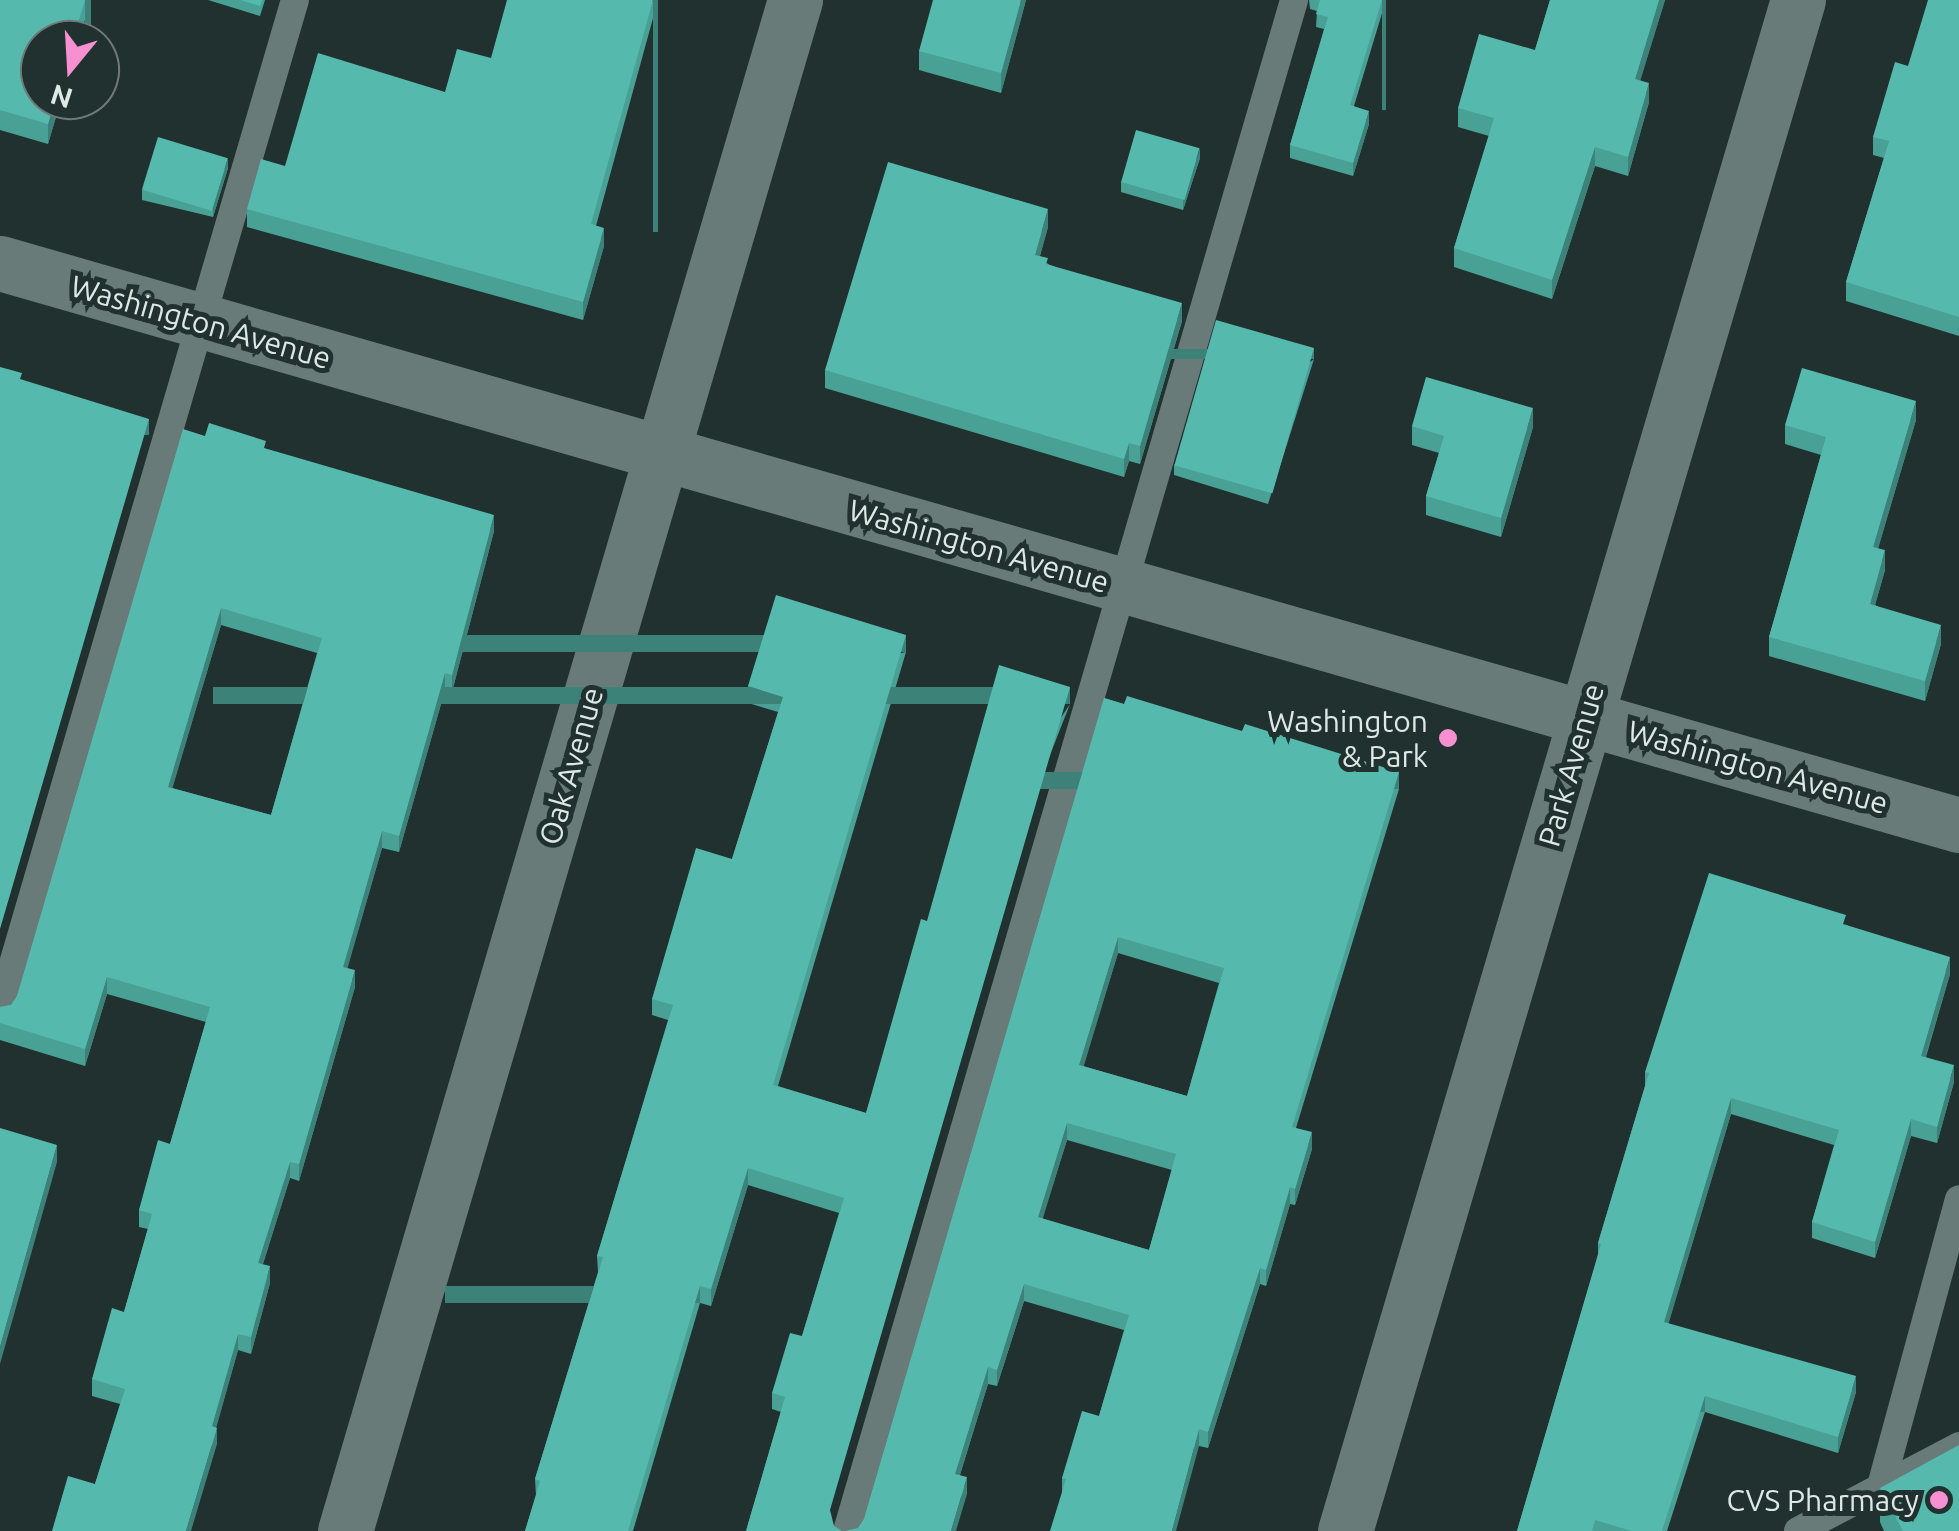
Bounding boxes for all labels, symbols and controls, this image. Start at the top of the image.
north arrow [20,20,120,120]
text: N [46,79,76,115]
street label: Washington Avenue [67,268,335,376]
street label: Washington Avenue [845,492,1113,600]
street label: Park Avenue [1531,680,1611,850]
street label: Oak Avenue [531,683,611,849]
place label: Washington & Park [1267,703,1428,774]
street label: Washington Avenue [1624,713,1892,821]
marker: Washington & Park [1437,727,1459,749]
place label: CVS Pharmacy [1727,1482,1919,1518]
marker: CVS Pharmacy [1928,1489,1950,1511]

